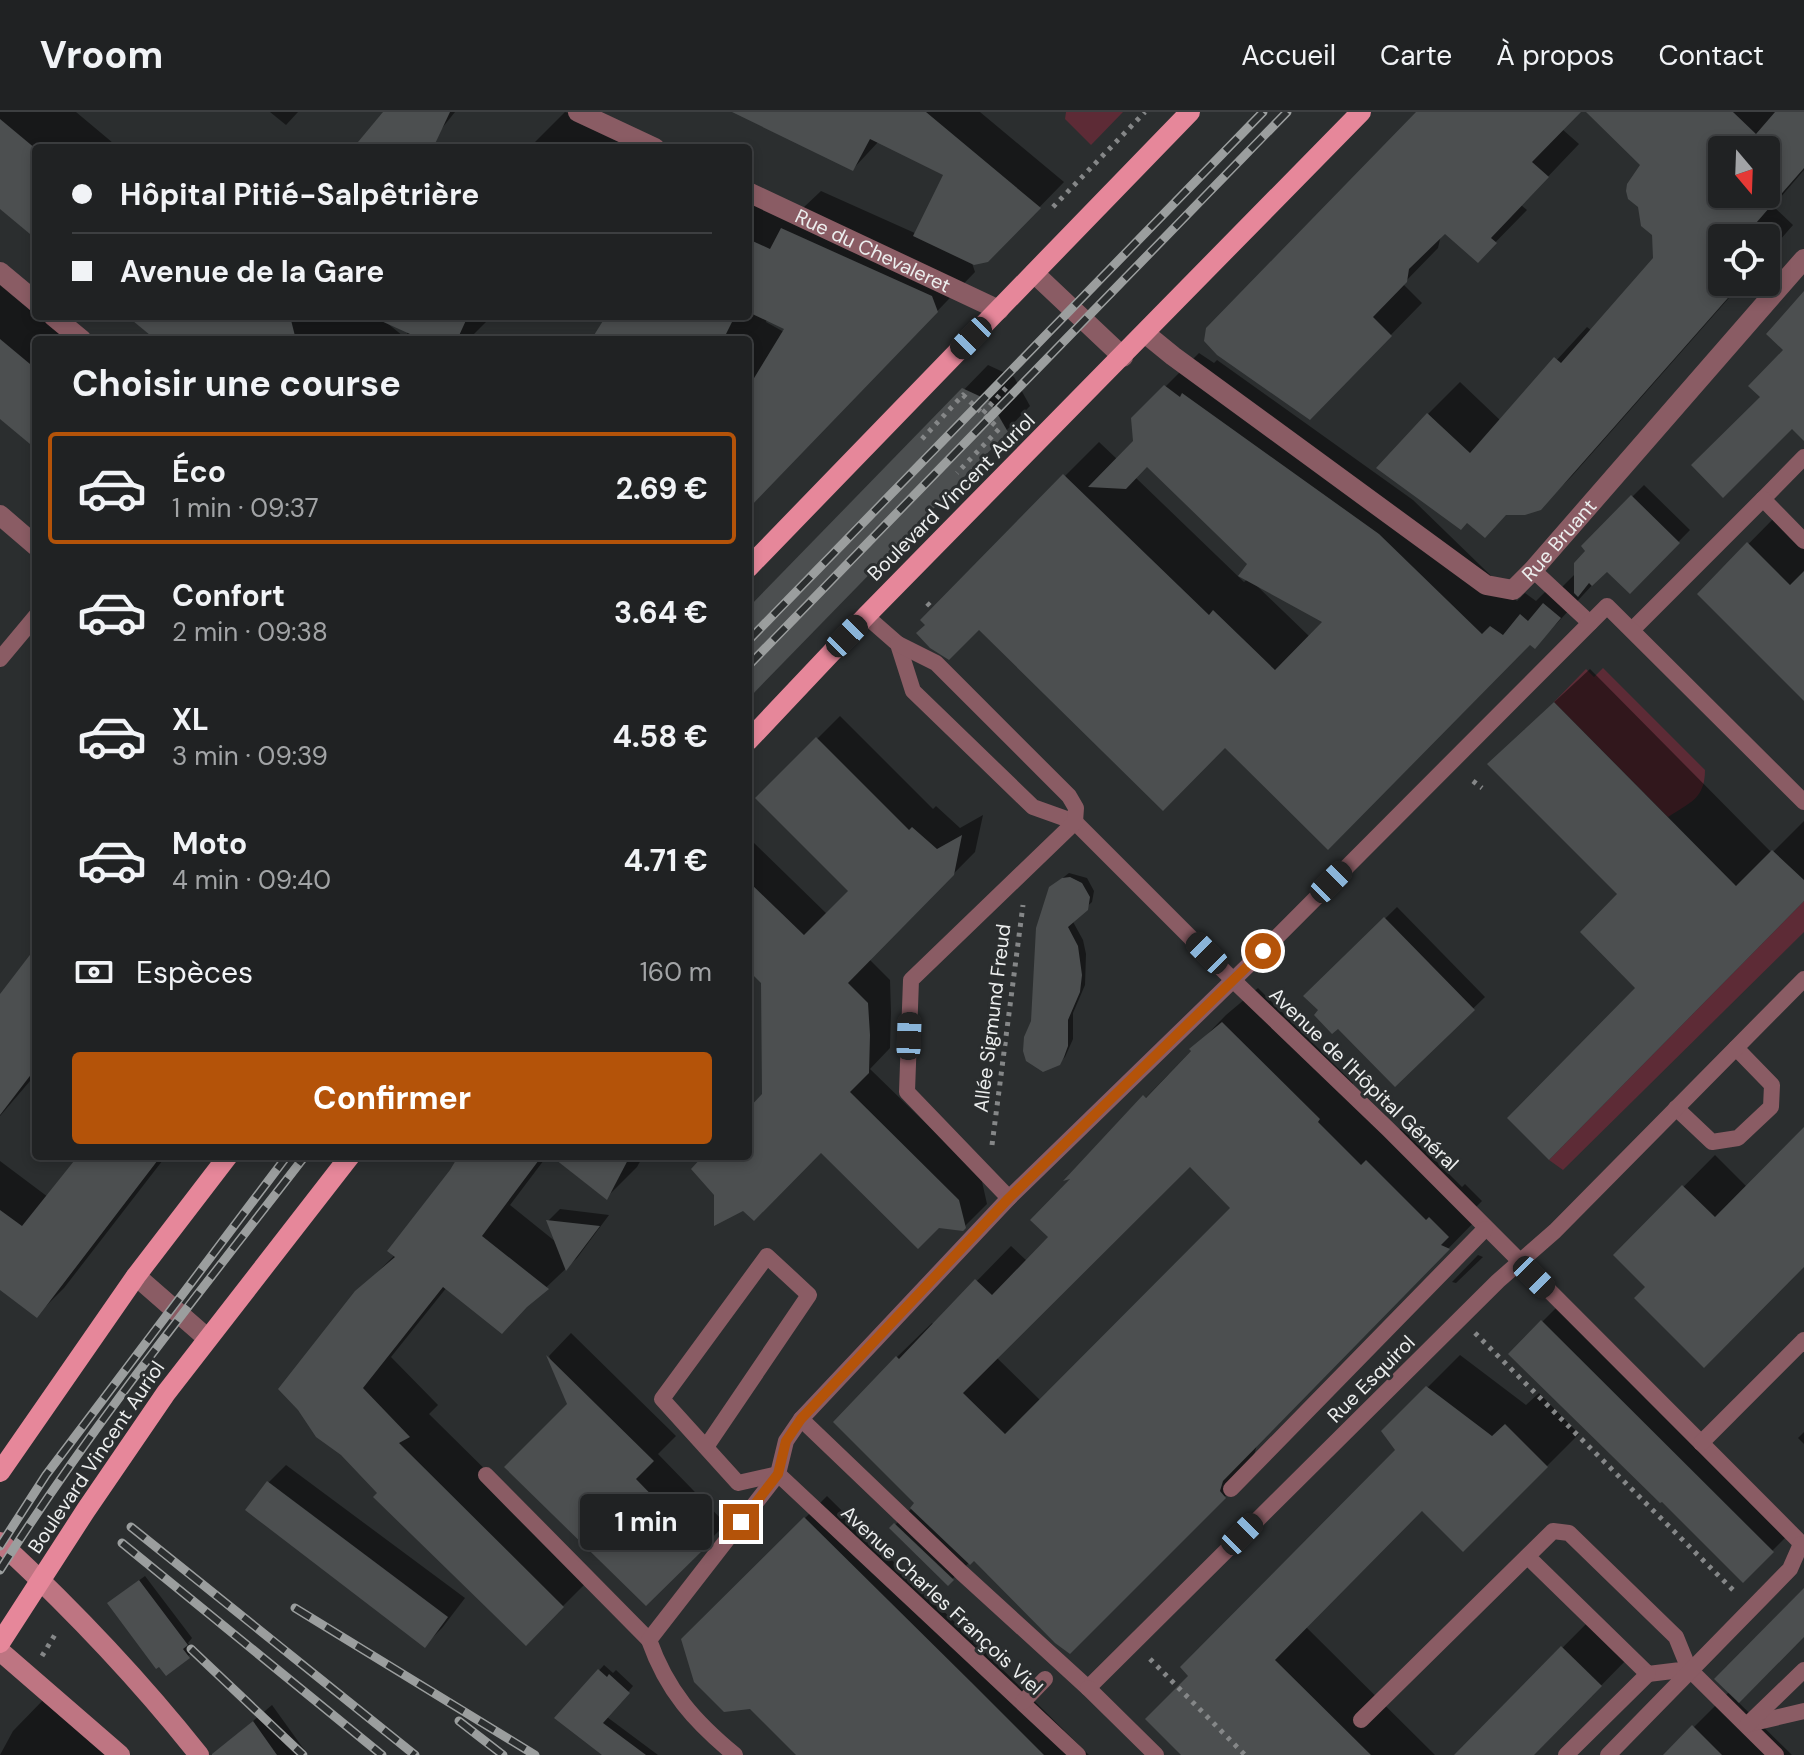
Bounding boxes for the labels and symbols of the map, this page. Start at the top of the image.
north arrow [1708,136,1780,208]
street label: Rue du Chevaleret [791,203,955,298]
car [946,312,996,364]
street label: Boulevard Vincent Auriol [862,408,1040,586]
street label: Rue Bruant [1516,493,1602,587]
car [822,610,872,662]
car [1306,857,1356,907]
street label: Allée Sigmund Freud [968,922,1016,1114]
car [1182,928,1232,978]
route start [1245,933,1281,969]
street label: Avenue de l'Hôpital Général [1264,982,1464,1176]
car [896,1012,922,1060]
car [1509,1252,1559,1302]
street label: Rue Esquirol [1322,1330,1420,1428]
street label: Boulevard Vincent Auriol [22,1356,170,1558]
callout: 1 min [581,1494,713,1550]
street label: Avenue Charles François Viel [836,1500,1048,1700]
route end [723,1504,759,1540]
car [1217,1509,1267,1559]

